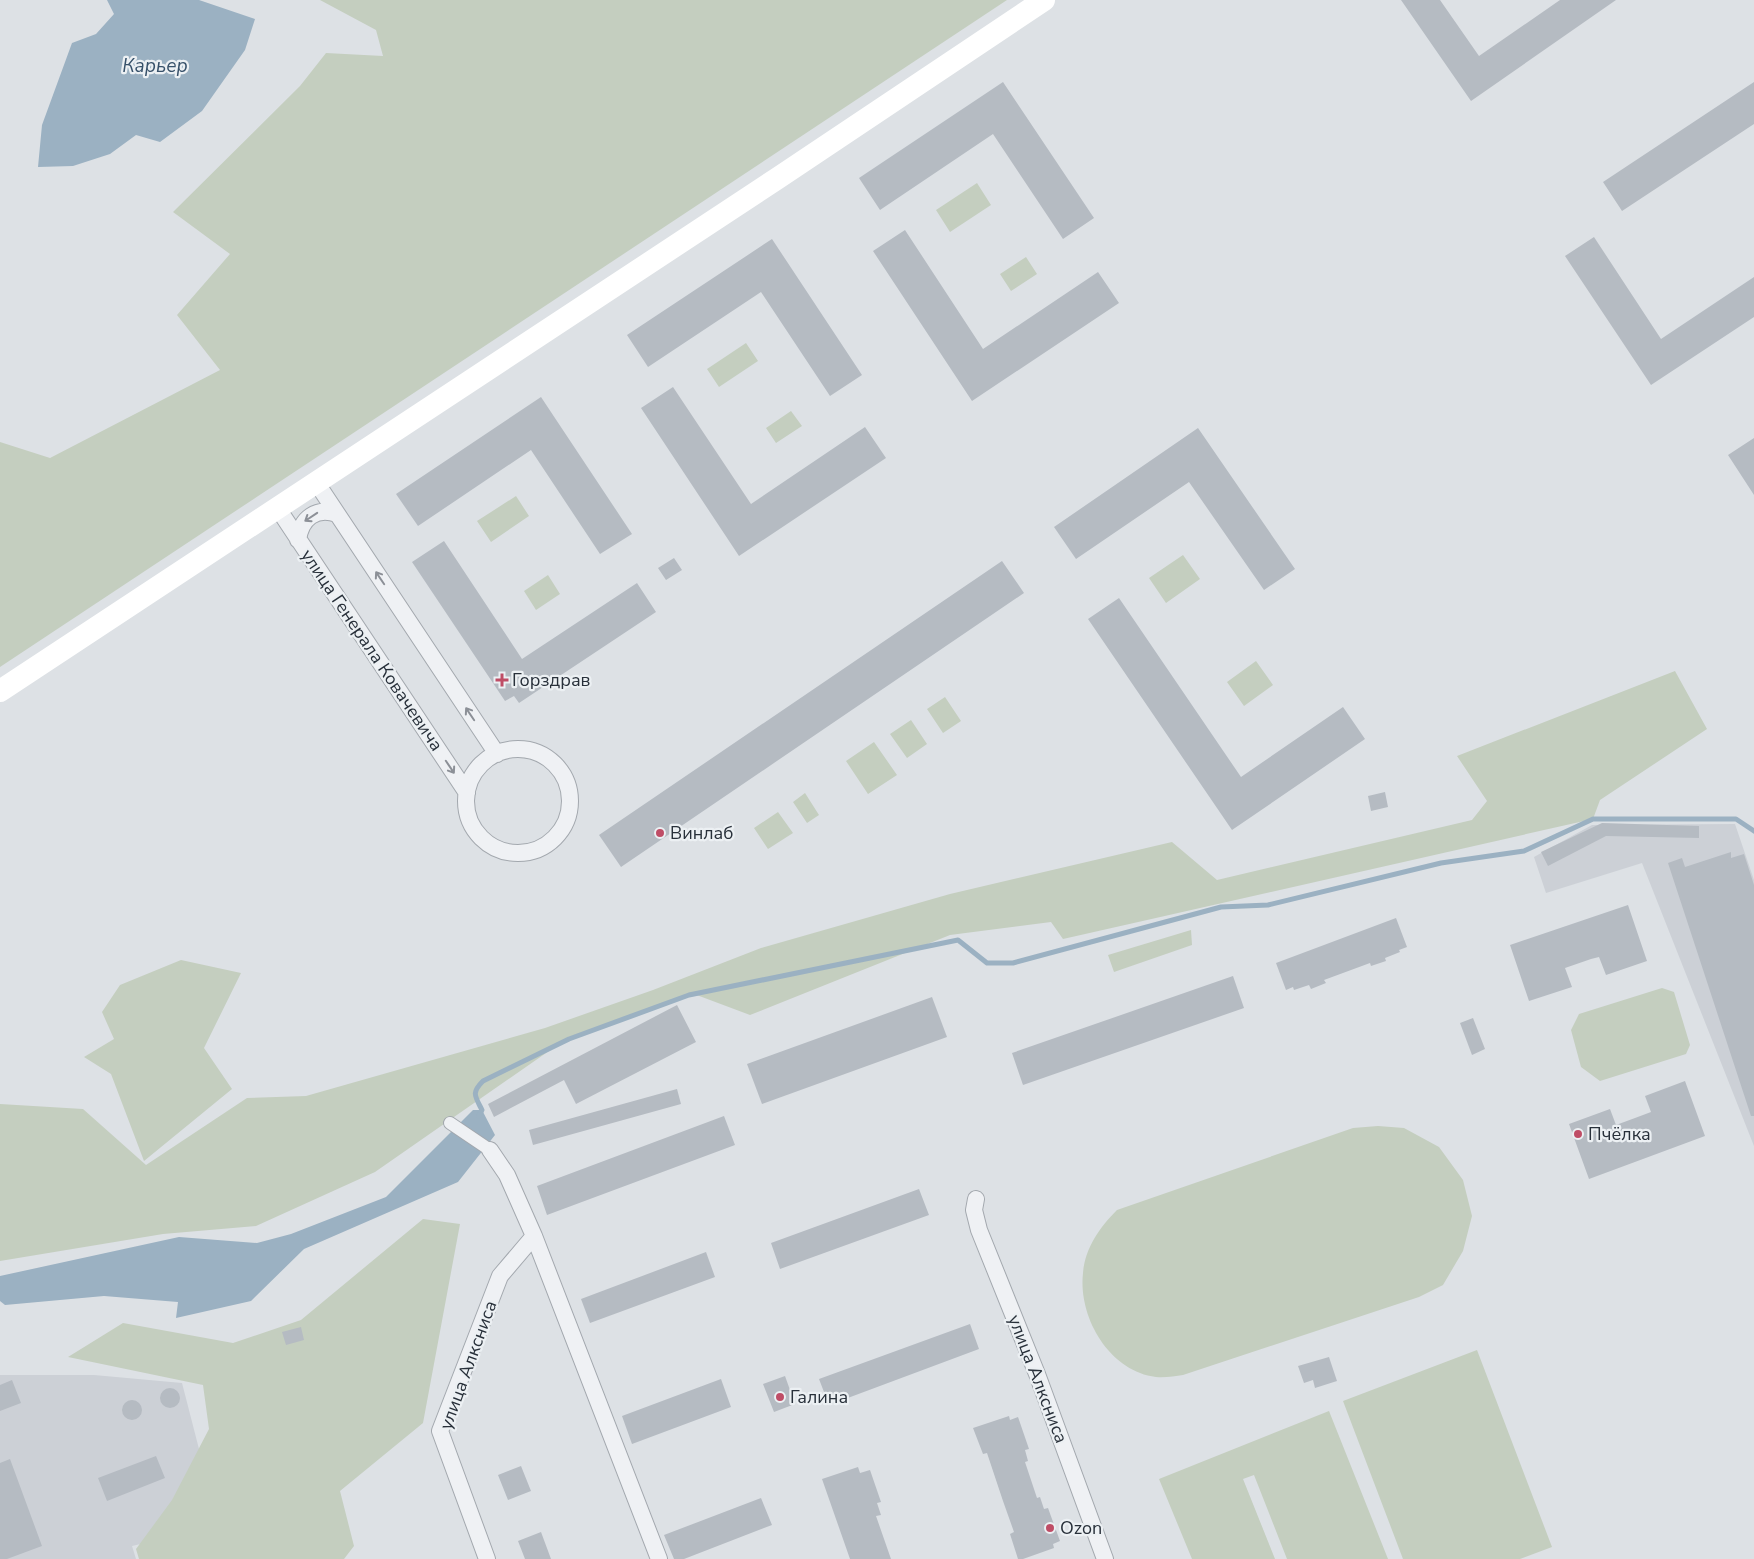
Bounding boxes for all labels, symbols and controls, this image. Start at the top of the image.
water label: Карьер [122,53,188,79]
one-way arrow [304,512,318,522]
street label: улица Генерала Ковачевича [295,544,449,756]
one-way arrow [374,571,385,585]
place label: Горздрав [512,668,591,692]
marker: Горздрав [496,674,508,686]
one-way arrow [464,707,474,721]
one-way arrow [445,759,455,773]
place label: Винлаб [670,821,733,845]
marker: Винлаб [654,827,666,839]
place label: Пчёлка [1588,1122,1651,1146]
marker: Пчёлка [1572,1128,1584,1140]
street label: улица Алксниса [434,1297,502,1433]
street label: улица Алксниса [1003,1311,1073,1447]
place label: Галина [790,1385,848,1409]
marker: Галина [774,1391,786,1403]
place label: Ozon [1060,1516,1102,1540]
marker: Ozon [1044,1522,1056,1534]

